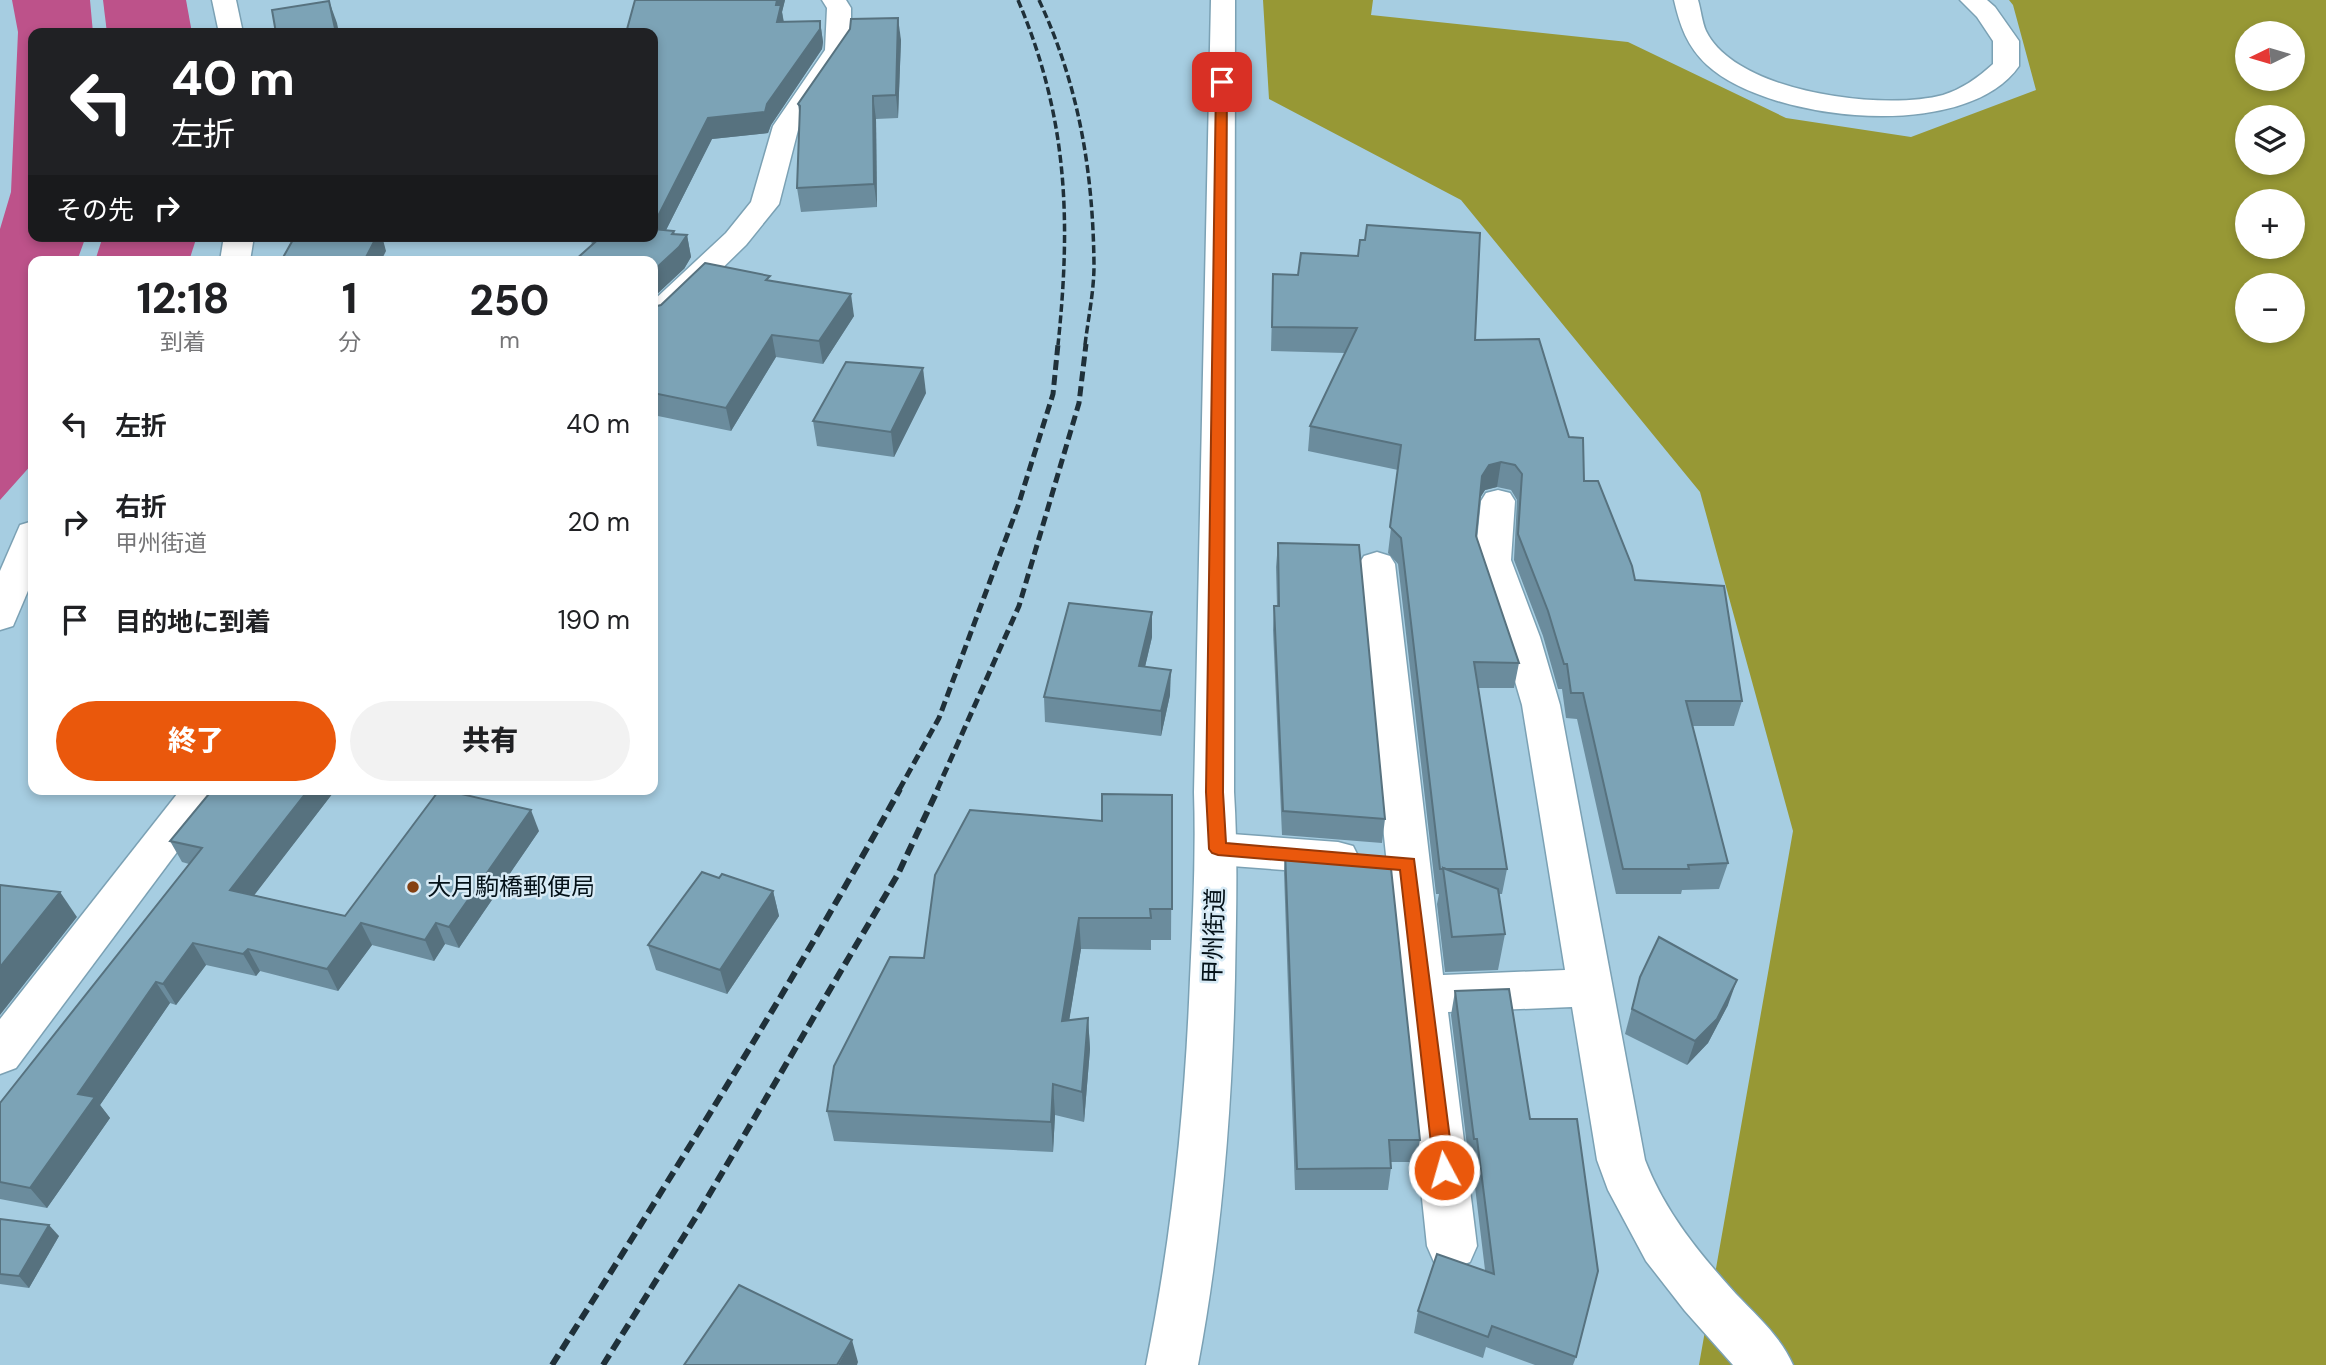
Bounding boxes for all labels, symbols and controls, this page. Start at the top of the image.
north arrow [2235,21,2305,91]
map controls [2235,21,2305,343]
text: 40 m [171,46,295,110]
pin [1192,52,1252,112]
icon: left [56,56,147,147]
icon: arrive [1203,63,1241,101]
button: layers [2235,105,2305,175]
text: 左折 [171,113,235,155]
icon: right [148,189,186,227]
button: + [2235,189,2305,259]
text: その先 [56,193,134,227]
text: 12:18 [137,271,229,326]
text: 1 [342,271,357,326]
text: 250 [469,273,549,328]
button: − [2235,273,2305,343]
text: m [499,325,520,355]
text: 到着 [160,327,206,357]
text: 分 [338,327,361,357]
icon: left [56,405,94,443]
text: 40 m [566,407,630,441]
text: 左折 [115,409,167,443]
text: 右折 [115,490,167,524]
icon: right [56,503,94,541]
text: 20 m [567,505,630,539]
text: 甲州街道 [115,528,207,558]
icon: arrive [56,601,94,639]
text: 190 m [558,603,630,637]
text: 目的地に到着 [115,605,271,639]
button: 終了 [56,701,336,781]
button: 共有 [350,701,630,781]
place label: 大月駒橋郵便局 [427,871,595,902]
marker: 大月駒橋郵便局 [405,879,421,895]
street label: 甲州街道 [1196,887,1231,984]
position arrow [1407,1133,1481,1207]

